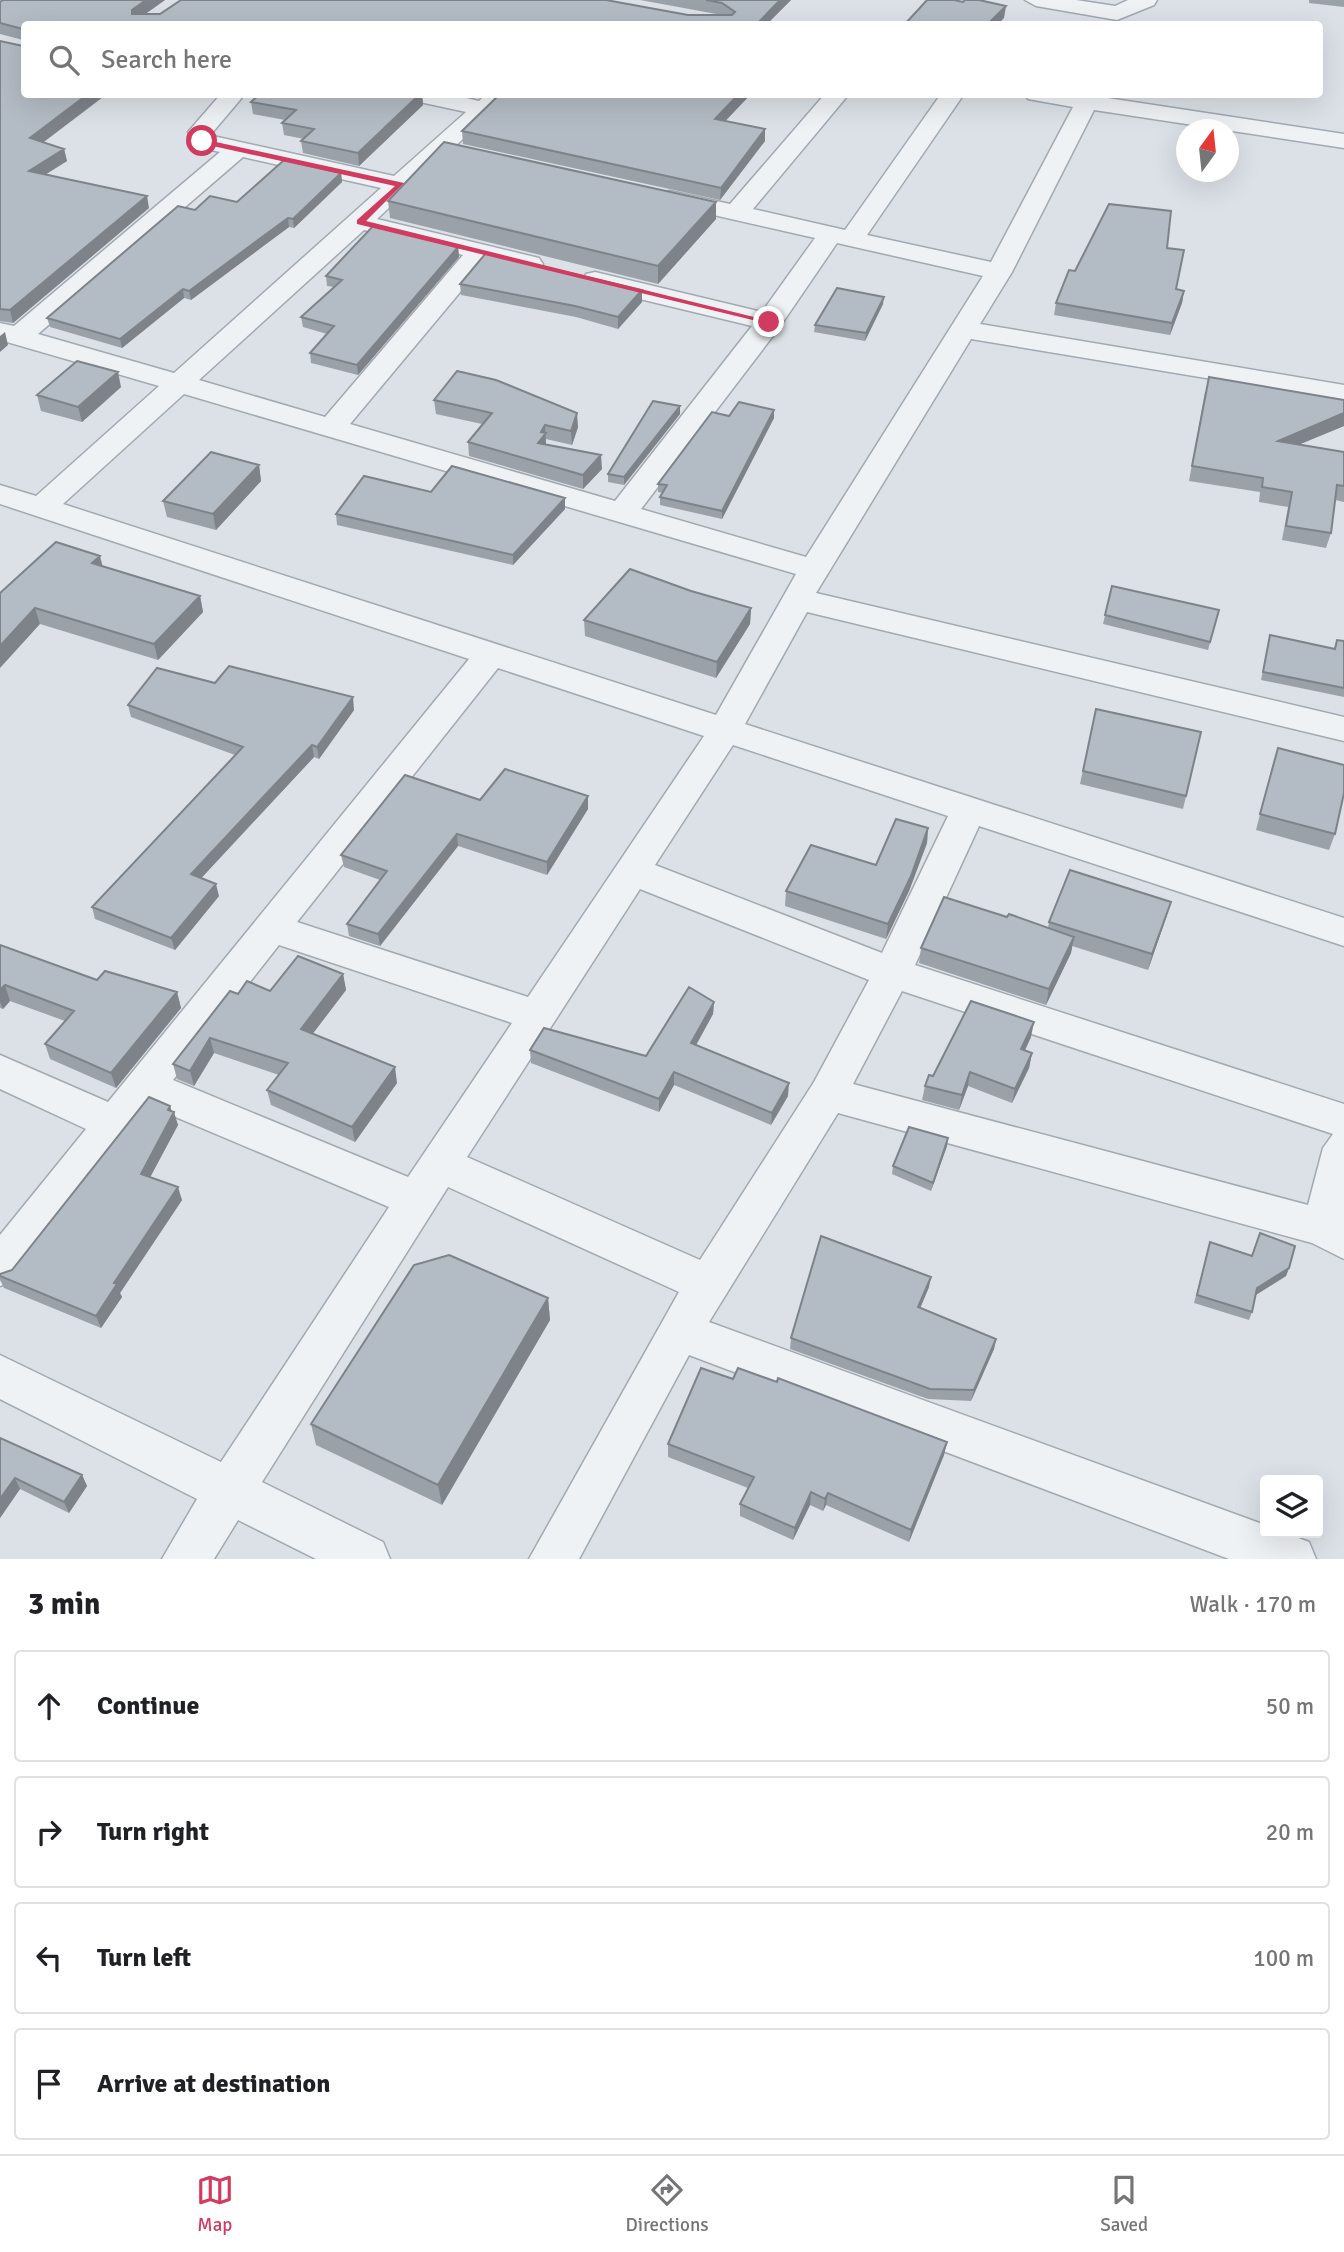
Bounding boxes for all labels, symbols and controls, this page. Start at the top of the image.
search box [21,21,1323,98]
icon: search [45,41,83,79]
text: Search here [101,44,232,76]
north arrow [1176,119,1239,182]
route start [186,125,217,156]
route end [753,306,784,337]
map controls [1260,1475,1323,1538]
button: layers [1260,1475,1323,1538]
text: 3 min [28,1586,100,1623]
text: Walk · 170 m [1190,1590,1316,1619]
icon: ahead [30,1687,68,1725]
text: Continue [97,1690,199,1722]
text: 50 m [1266,1692,1314,1721]
icon: right [30,1813,68,1851]
text: Turn right [97,1816,209,1848]
text: 20 m [1266,1818,1314,1847]
icon: left [30,1939,68,1977]
text: Turn left [97,1942,191,1974]
text: 100 m [1253,1944,1314,1973]
icon: arrive [30,2065,68,2103]
text: Arrive at destination [97,2068,330,2100]
tab: Map [196,2171,234,2237]
tab: Directions [626,2171,709,2237]
tab: Saved [1100,2171,1148,2237]

